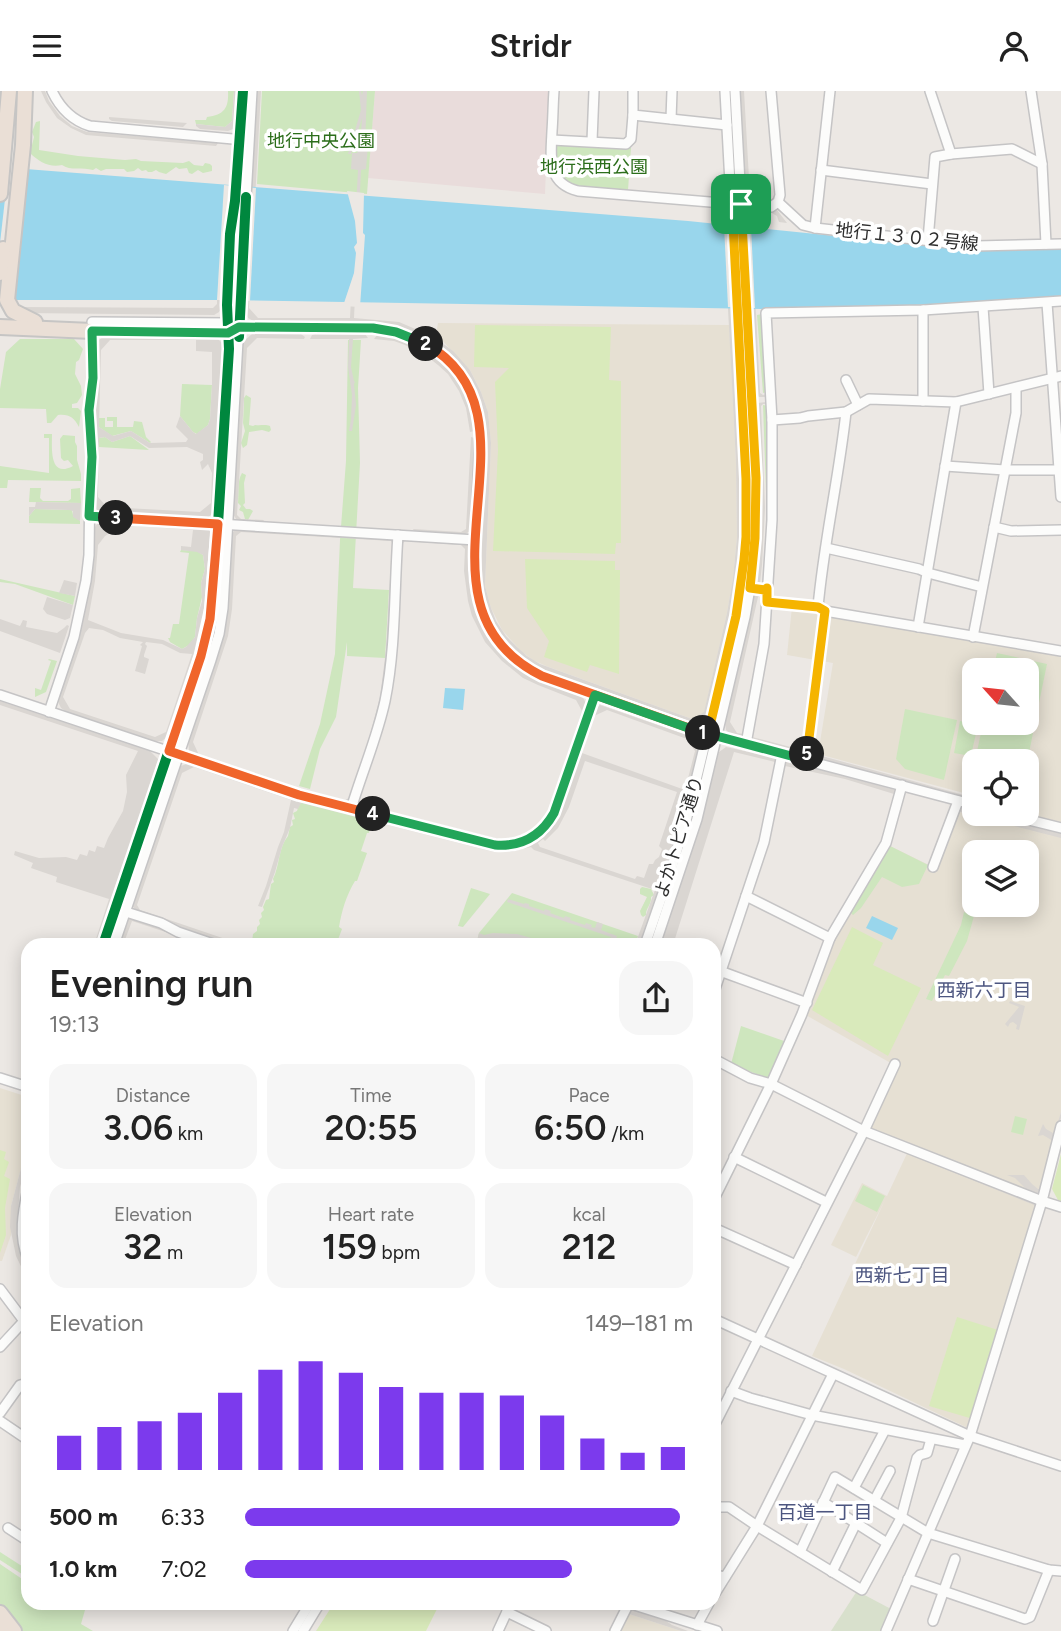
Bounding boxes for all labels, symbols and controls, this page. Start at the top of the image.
icon: menu [28,27,66,65]
text: Stridr [489,27,572,65]
icon: person [995,27,1033,65]
park label: 地行中央公園 [267,130,375,152]
park label: 地行浜西公園 [540,156,648,178]
pin [711,174,771,234]
icon: arrive [722,185,760,223]
street label: 地行１３０２号線 [834,219,980,255]
pin: 2 [408,327,444,361]
text: 2 [420,332,431,355]
pin: 3 [99,501,134,535]
text: 3 [110,506,121,529]
north arrow [962,658,1040,735]
map controls [962,658,1039,917]
pin: 1 [686,715,720,751]
text: 1 [698,721,707,744]
pin: 5 [790,737,824,771]
text: 5 [801,742,812,765]
button: locate [962,749,1039,826]
street label: よかトピア通り [650,774,708,900]
pin: 4 [356,797,390,831]
text: 4 [366,802,379,825]
button: layers [962,840,1039,917]
text: Evening run [49,961,253,1007]
button: share [619,961,693,1035]
district label: 西新六丁目 [936,979,1032,1002]
text: 19:13 [49,1010,99,1038]
text: Distance [116,1084,190,1107]
text: Time [350,1084,392,1107]
text: Pace [568,1084,610,1107]
text: 3.06 [103,1107,173,1149]
text: 20:55 [325,1107,417,1149]
text: 6:50 [534,1107,607,1149]
text: km [173,1122,203,1145]
text: /km [607,1122,644,1145]
text: Elevation [114,1203,192,1226]
text: Heart rate [328,1203,414,1226]
text: kcal [572,1203,606,1226]
text: 32 [123,1226,162,1268]
text: 159 [322,1226,377,1268]
text: 212 [562,1226,616,1268]
text: m [162,1241,183,1264]
text: bpm [377,1241,420,1264]
district label: 西新七丁目 [854,1264,950,1287]
text: Elevation [49,1309,144,1337]
text: 149–181 m [585,1309,693,1337]
district label: 百道一丁目 [777,1501,873,1524]
text: 500 m [49,1503,118,1531]
text: 6:33 [161,1503,205,1531]
text: 1.0 km [49,1555,117,1583]
text: 7:02 [161,1555,207,1583]

